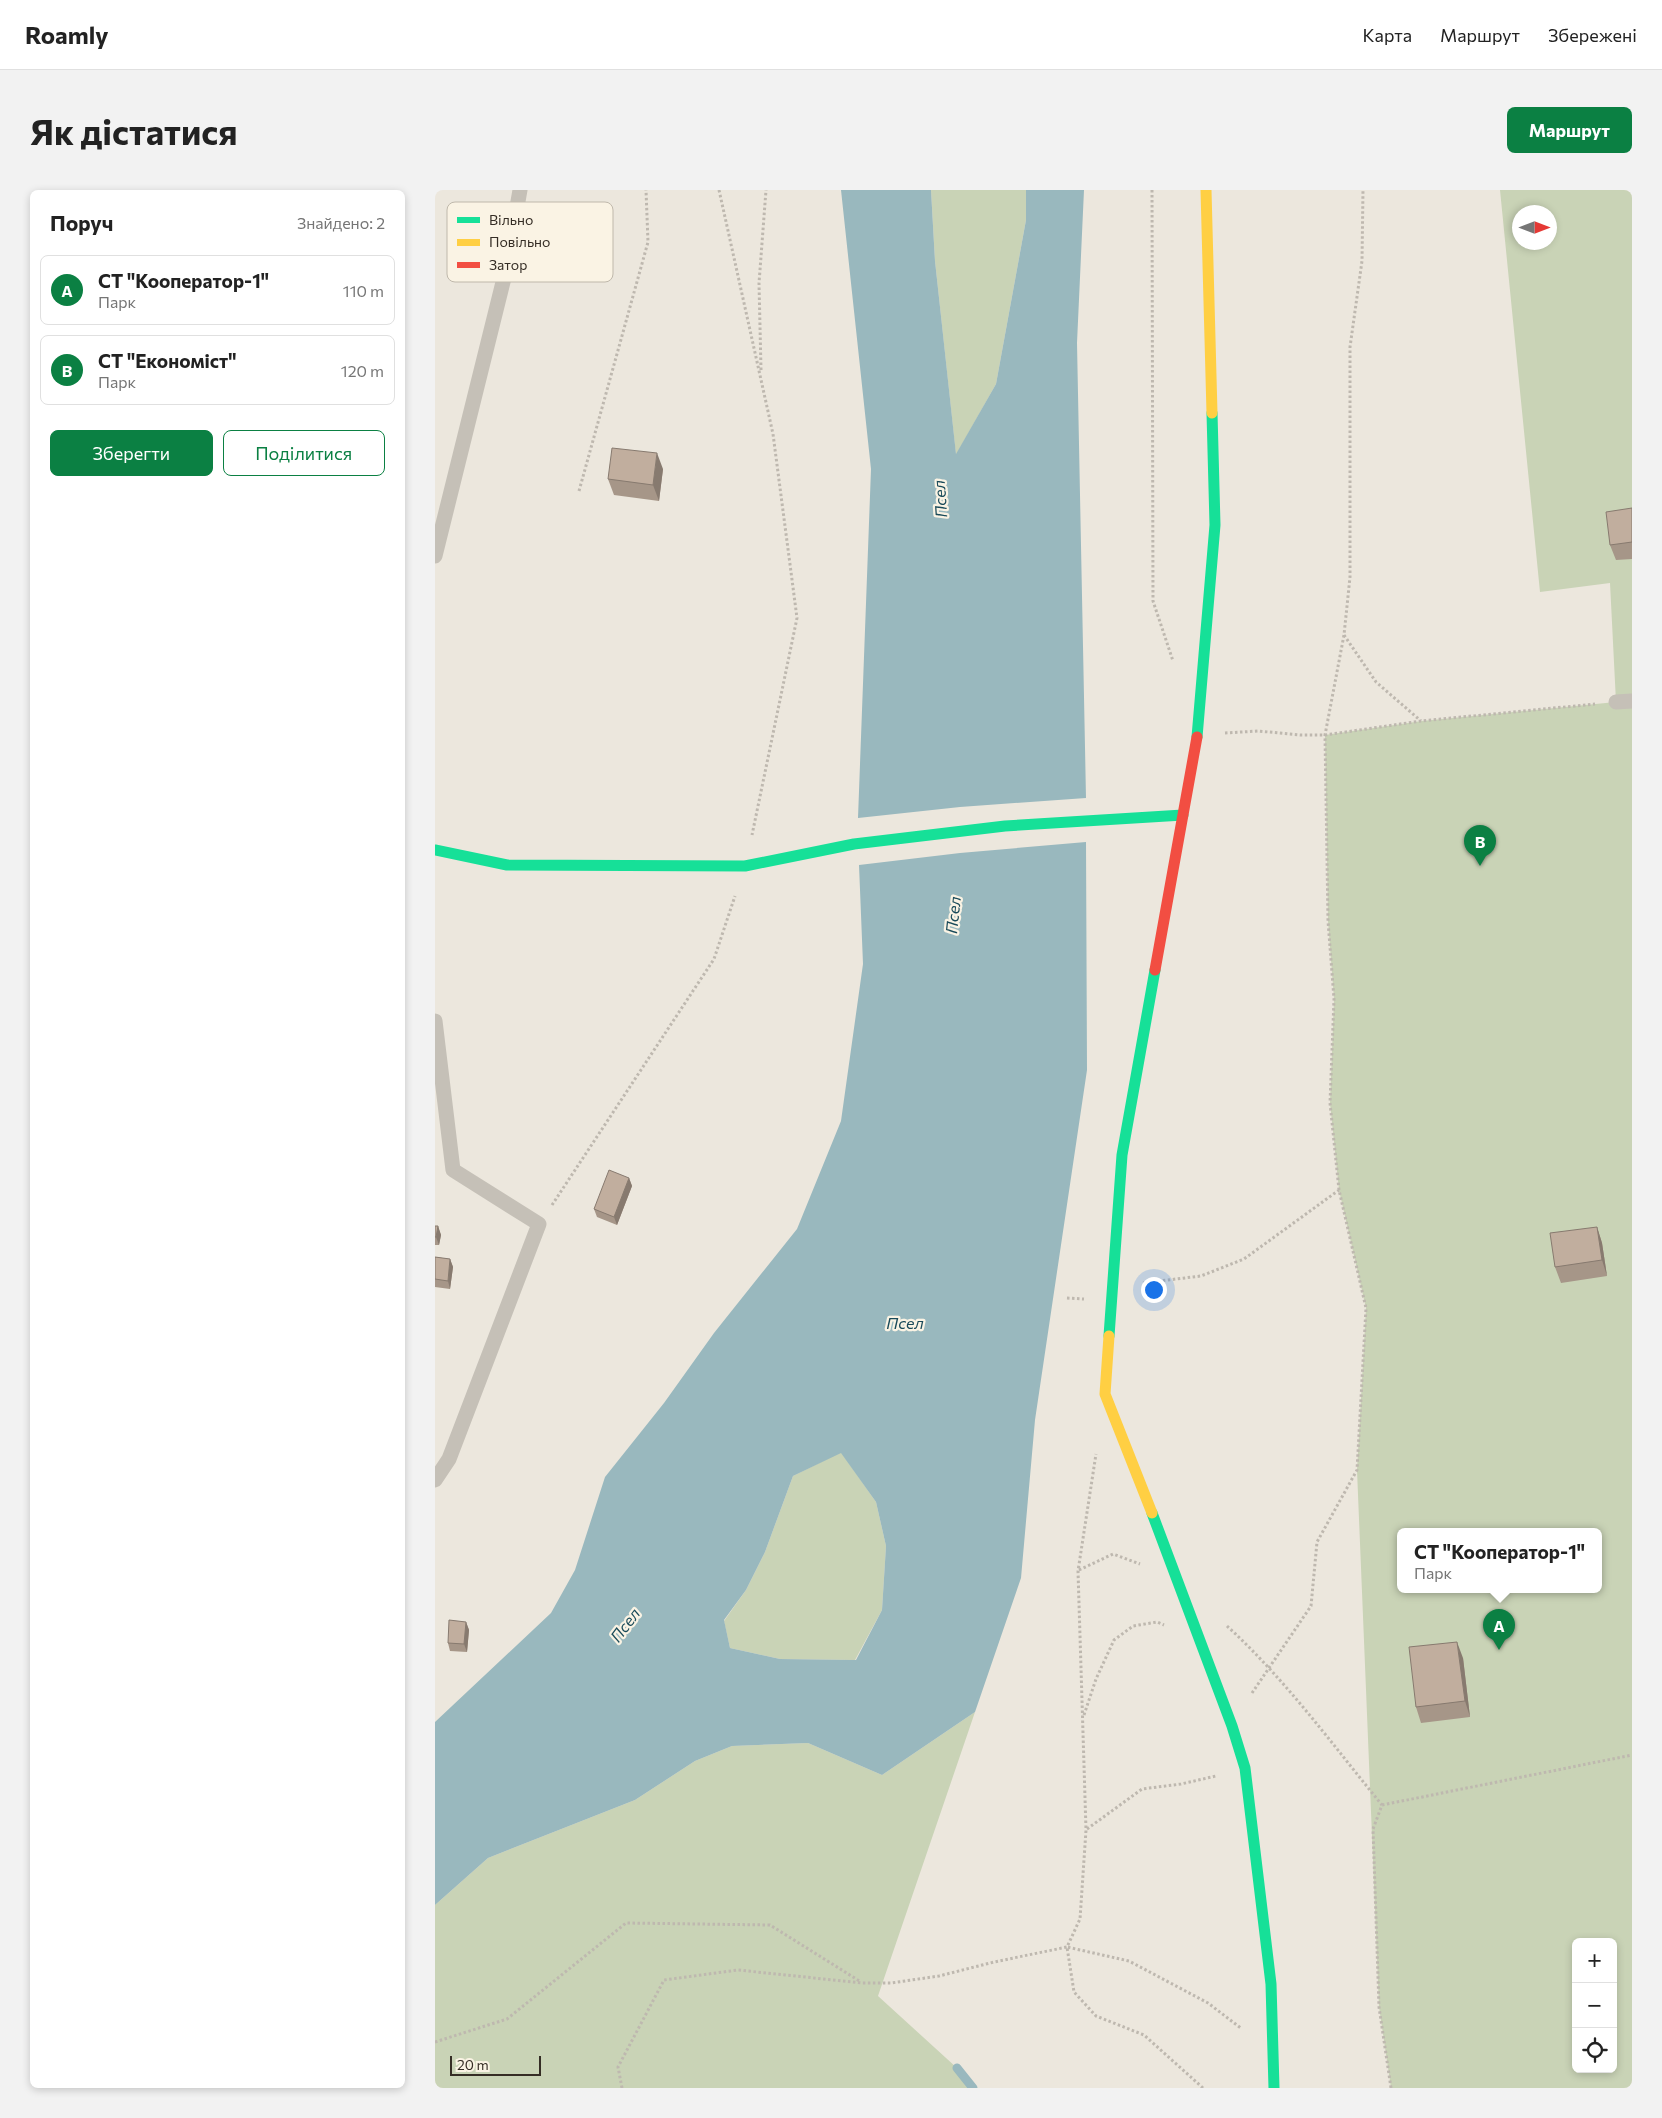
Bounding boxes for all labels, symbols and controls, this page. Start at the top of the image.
text: Roamly [25,20,108,49]
text: Карта [1362,24,1412,46]
text: Маршрут [1440,24,1520,46]
text: Збережені [1548,24,1637,46]
button: Маршрут [1507,107,1632,153]
text: Як дістатися [30,109,238,152]
legend [447,202,613,282]
north arrow [1512,205,1557,250]
text: Поруч [50,210,113,235]
text: Вільно [489,211,533,228]
text: Знайдено: 2 [297,213,385,232]
text: Повільно [489,233,550,250]
text: Затор [489,256,527,273]
text: СТ "Кооператор-1" [98,269,269,292]
text: A [61,281,73,300]
text: 110 m [343,281,384,300]
text: Парк [98,292,136,311]
text: СТ "Економіст" [98,349,236,372]
text: B [62,361,72,380]
text: 120 m [341,361,384,380]
text: Парк [98,372,136,391]
button: Зберегти [50,430,213,476]
button: Поділитися [223,430,385,476]
water label: Псел [929,480,950,518]
pin: B [1464,825,1496,866]
water label: Псел [941,895,964,935]
your location [1141,1277,1167,1303]
water label: Псел [886,1313,924,1332]
popup [1397,1528,1602,1593]
text: СТ "Кооператор-1" [1414,1540,1585,1563]
text: Парк [1414,1563,1452,1582]
water label: Псел [606,1604,643,1645]
pin: A [1483,1609,1515,1650]
map controls [1572,1938,1617,2073]
button: + [1572,1938,1617,1983]
button: − [1572,1983,1617,2028]
button: locate [1572,2028,1617,2073]
scale bar [450,2053,541,2076]
text: 20 m [457,2056,489,2073]

